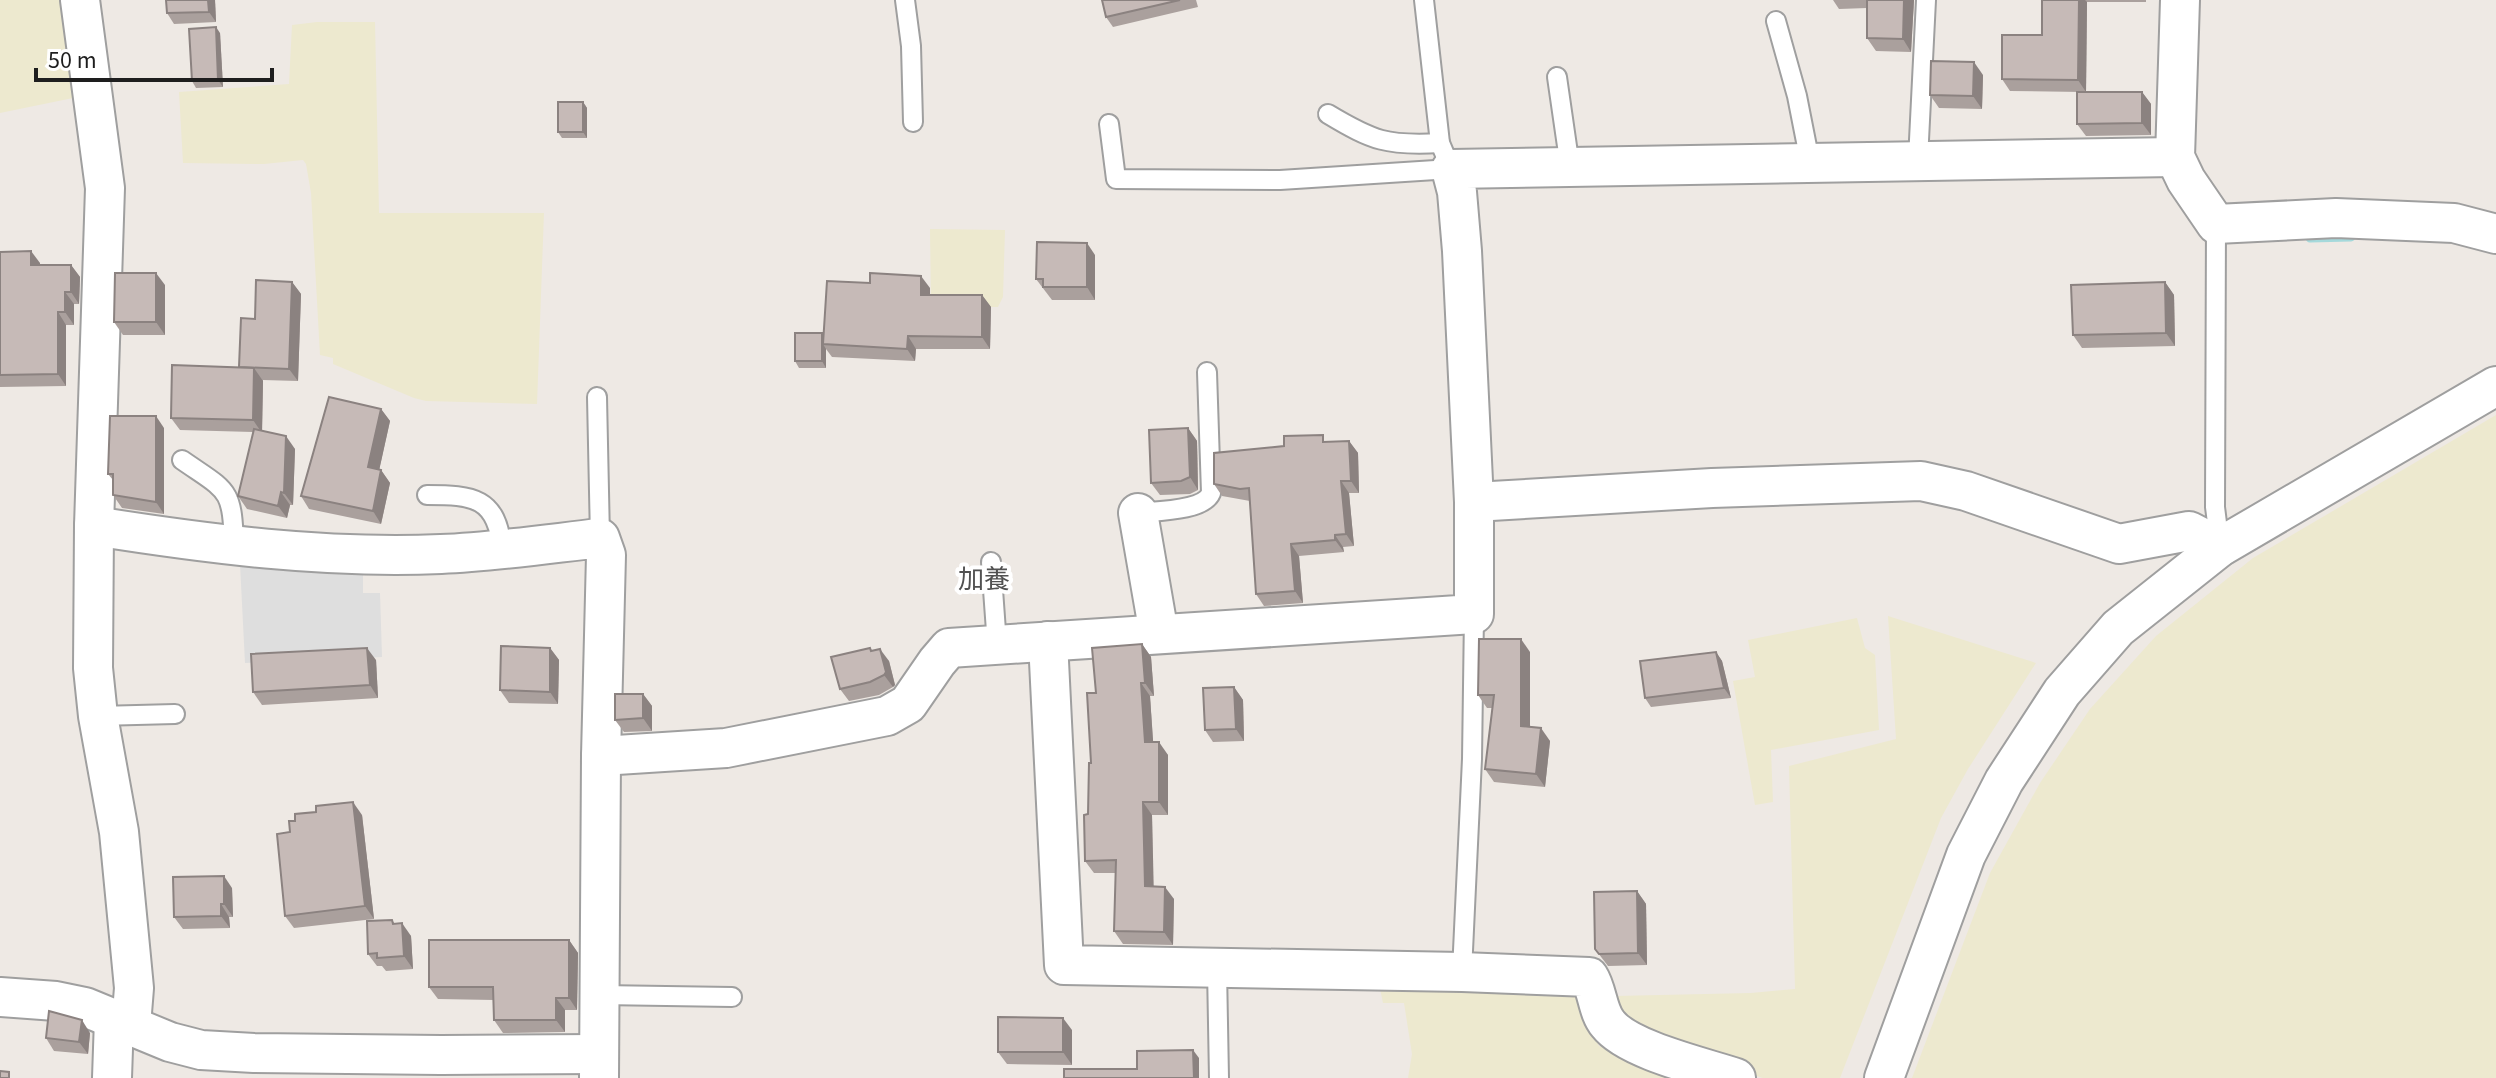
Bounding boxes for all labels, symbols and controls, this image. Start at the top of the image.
scale bar [36,32,272,82]
text: 50 m [48,43,97,78]
district label: 加養 [958,561,1010,598]

